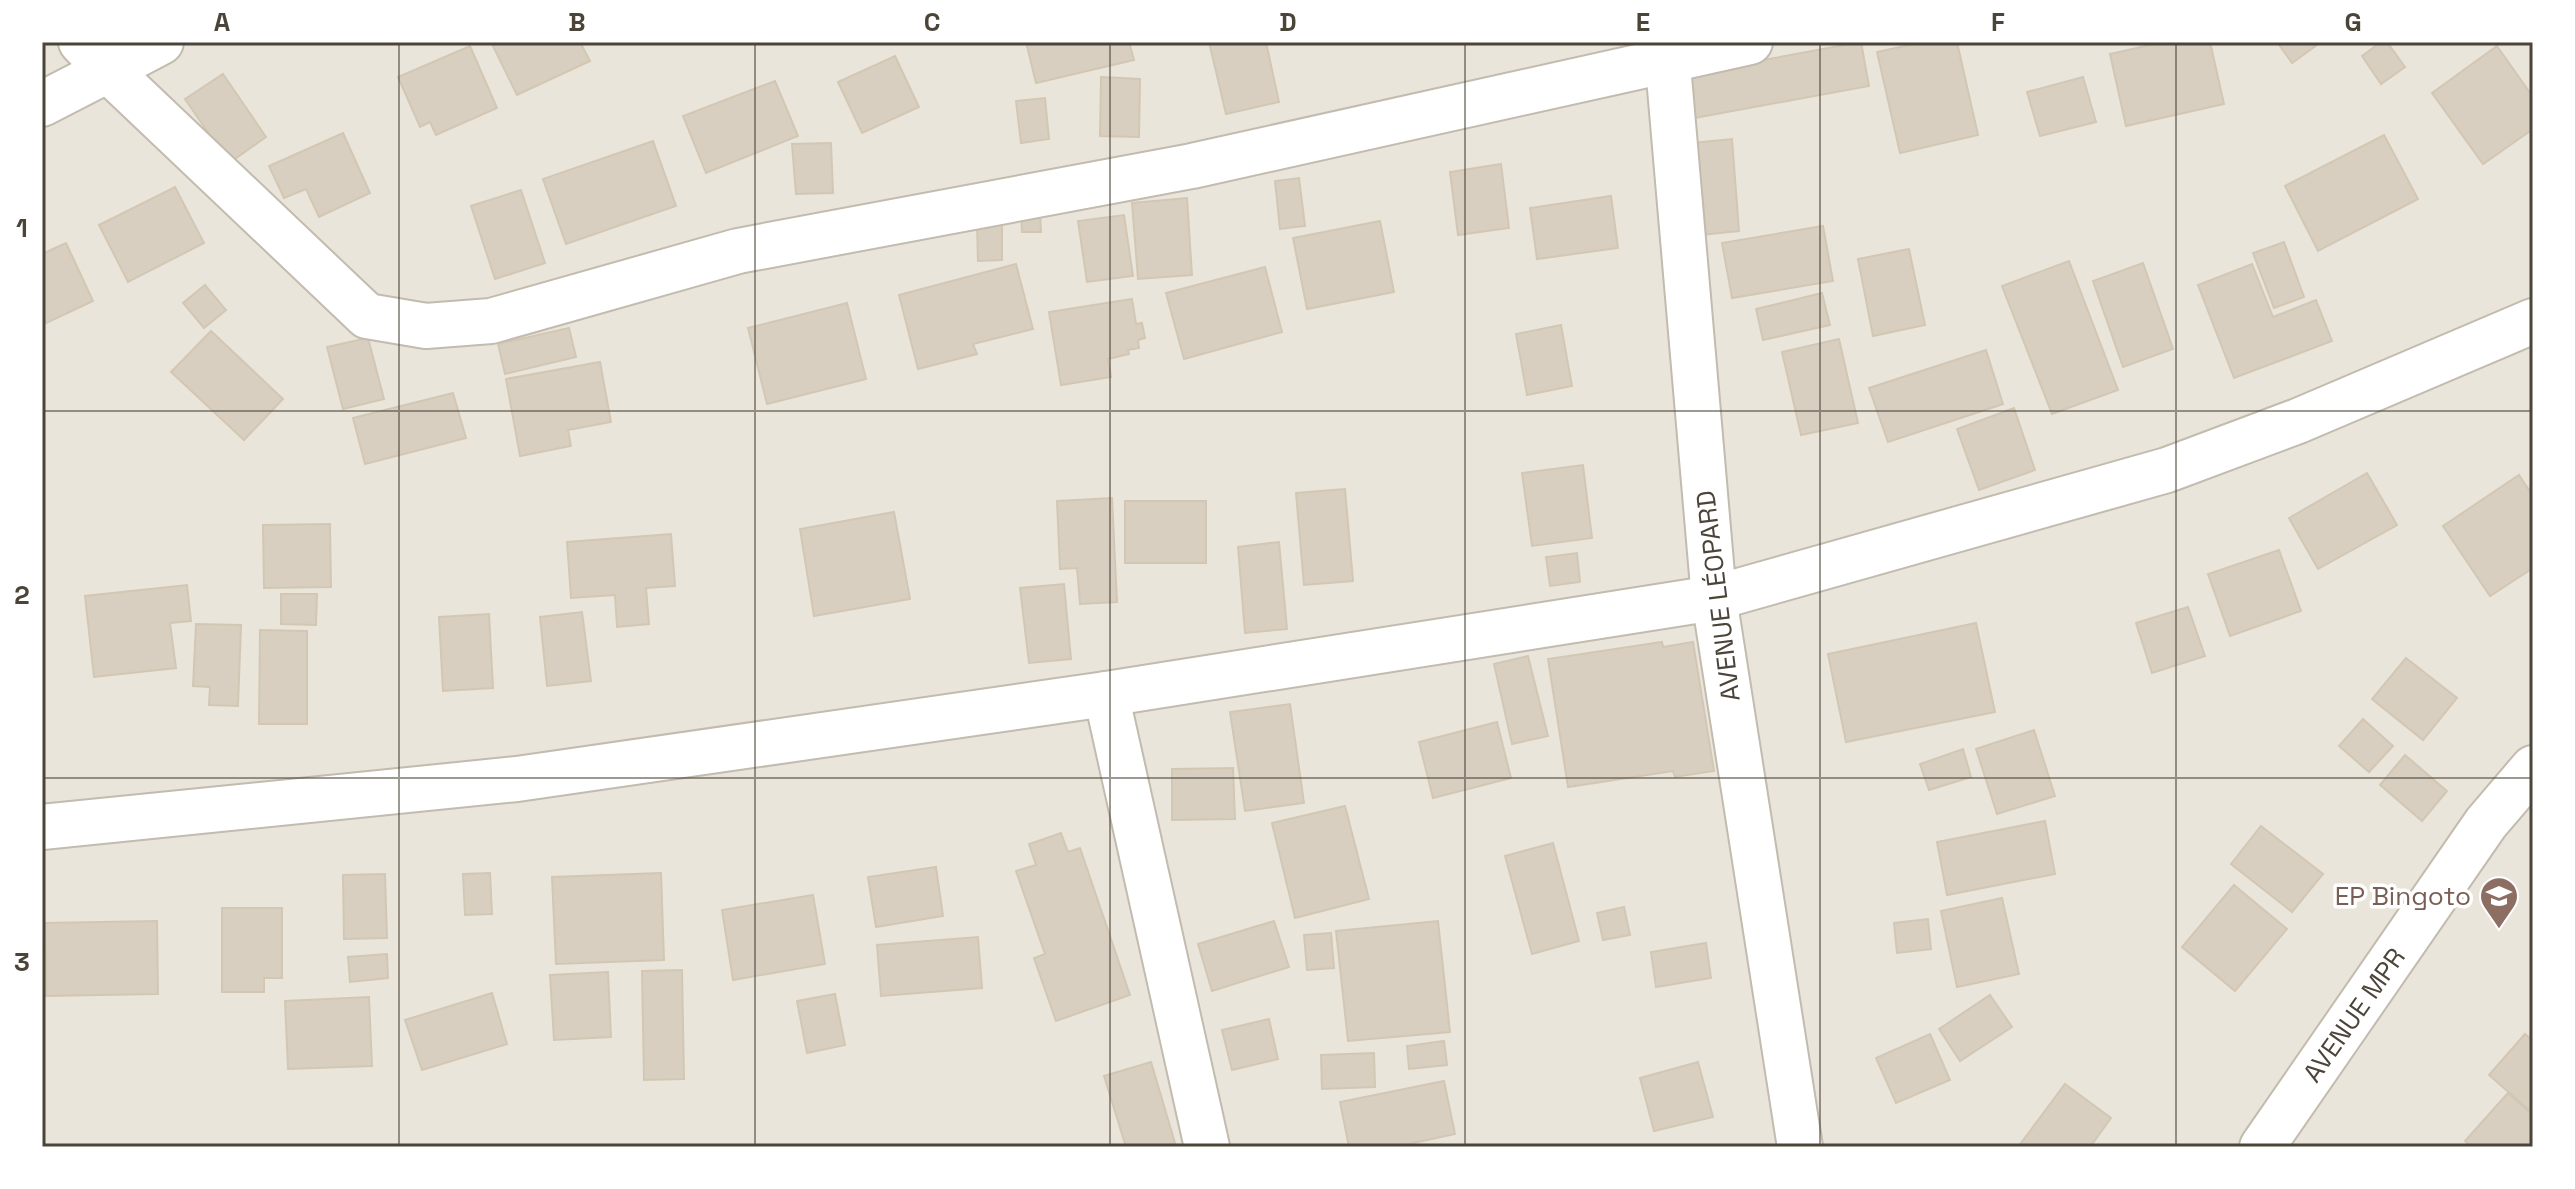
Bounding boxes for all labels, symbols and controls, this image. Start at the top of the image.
text: A [214,5,231,39]
text: B [568,5,586,39]
text: C [924,5,940,39]
text: D [1279,5,1297,39]
text: E [1636,5,1650,39]
text: F [1991,5,2005,39]
text: G [2344,5,2362,39]
text: 1 [16,211,28,245]
street label: AVENUE LÉOPARD [1688,489,1748,703]
text: 2 [14,578,30,612]
school or university icon: EP Bingoto [2478,875,2520,930]
place label: EP Bingoto [2335,879,2471,913]
street label: AVENUE MPR [2295,941,2413,1089]
text: 3 [14,945,30,979]

